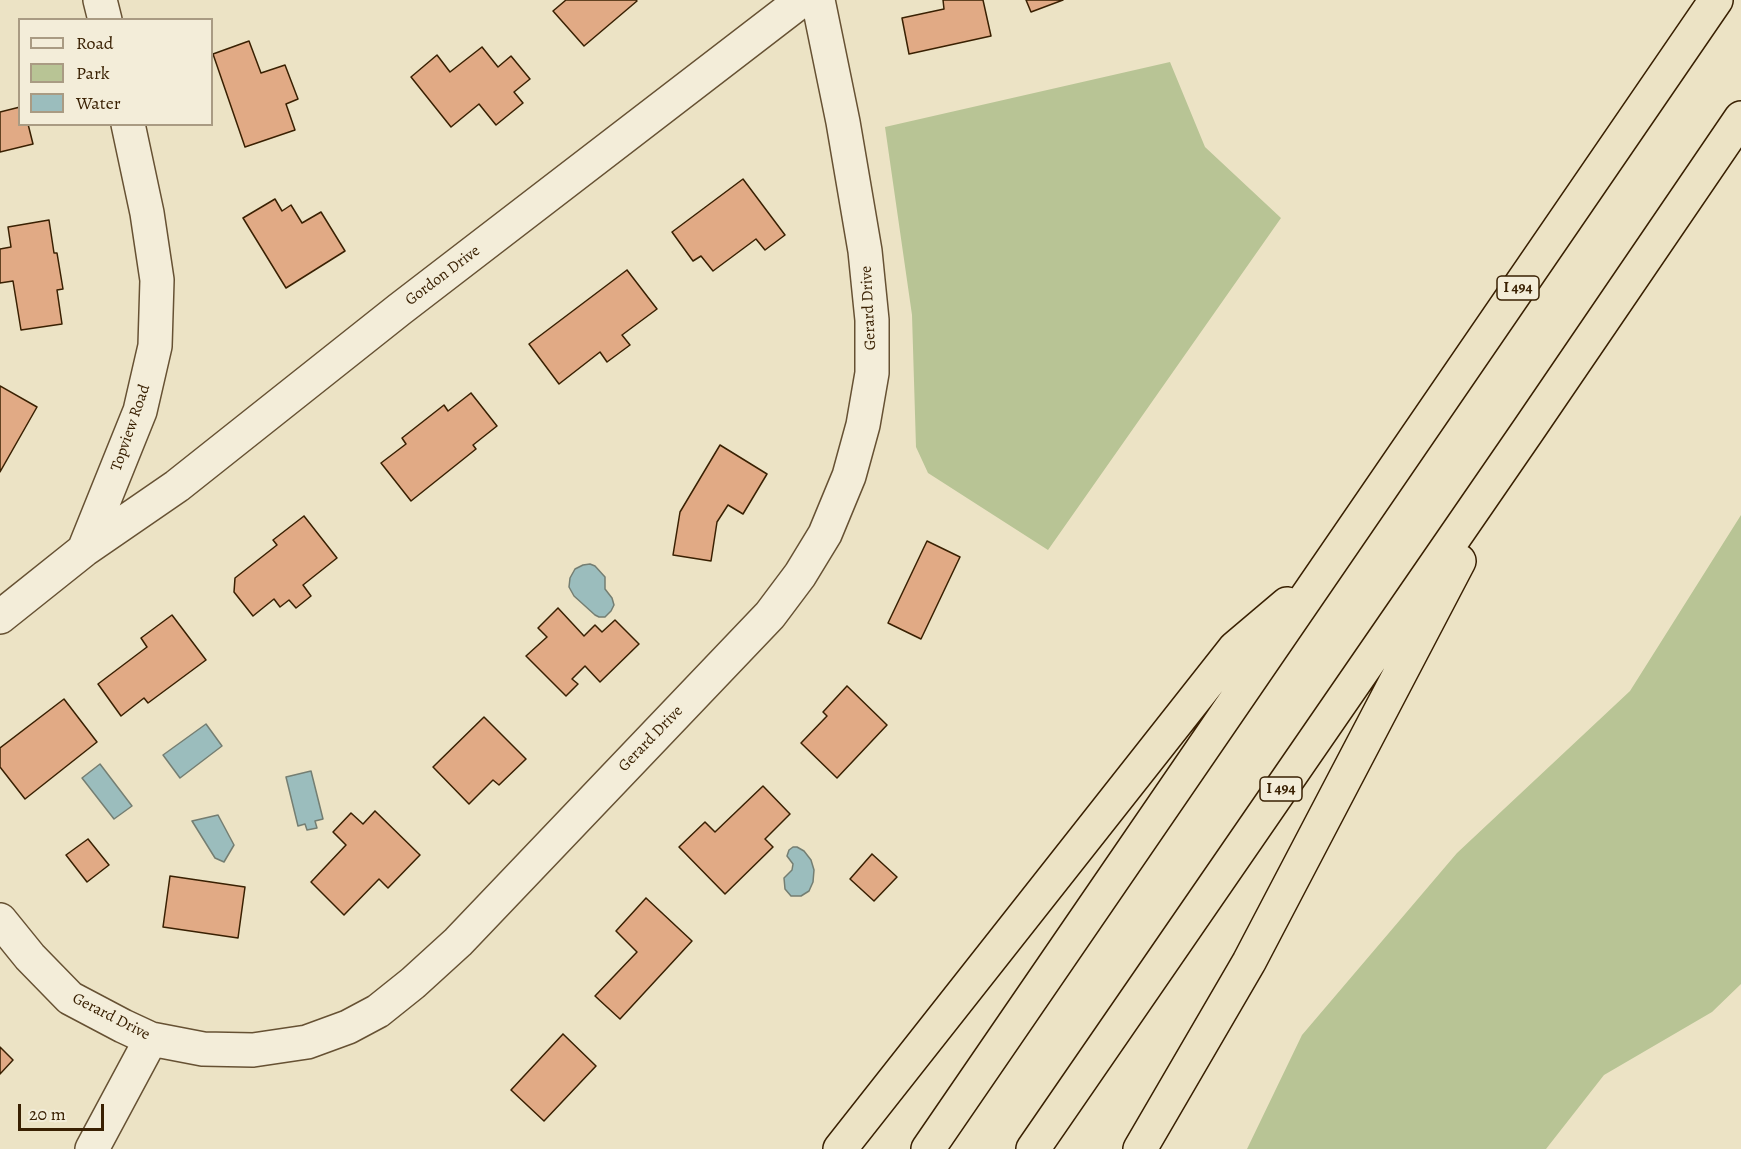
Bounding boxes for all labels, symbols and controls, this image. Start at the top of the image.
legend [18,18,213,126]
text: Road [76,31,113,55]
text: Park [76,61,110,85]
text: Water [76,91,121,115]
street label: Gordon Drive [402,242,484,310]
street label: Gerard Drive [857,265,881,351]
road number: I 494 [1497,276,1539,300]
street label: Topview Road [107,382,155,474]
street label: Gerard Drive [615,702,687,776]
road number: I 494 [1260,777,1302,801]
street label: Gerard Drive [69,989,153,1045]
scale bar [21,1092,106,1130]
text: 20 m [29,1102,66,1126]

